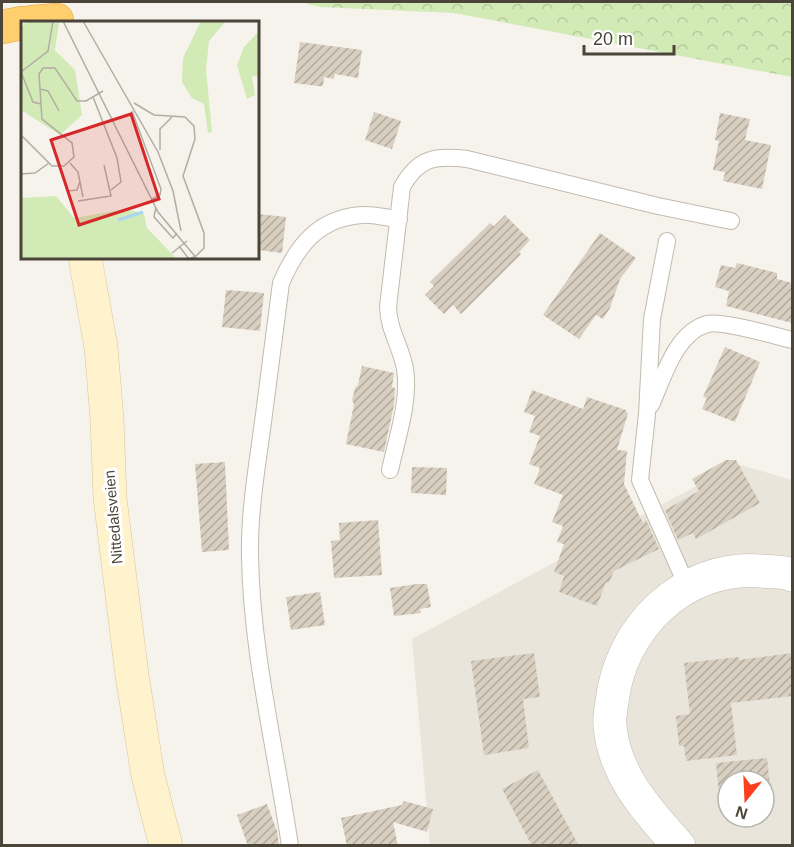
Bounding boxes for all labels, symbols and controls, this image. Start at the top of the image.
scale bar [584,18,674,56]
inset map [21,21,260,260]
text: 20 m [593,29,633,49]
street label: Nittedalsveien [100,469,126,565]
north arrow [716,769,776,829]
text: N [733,803,750,823]

